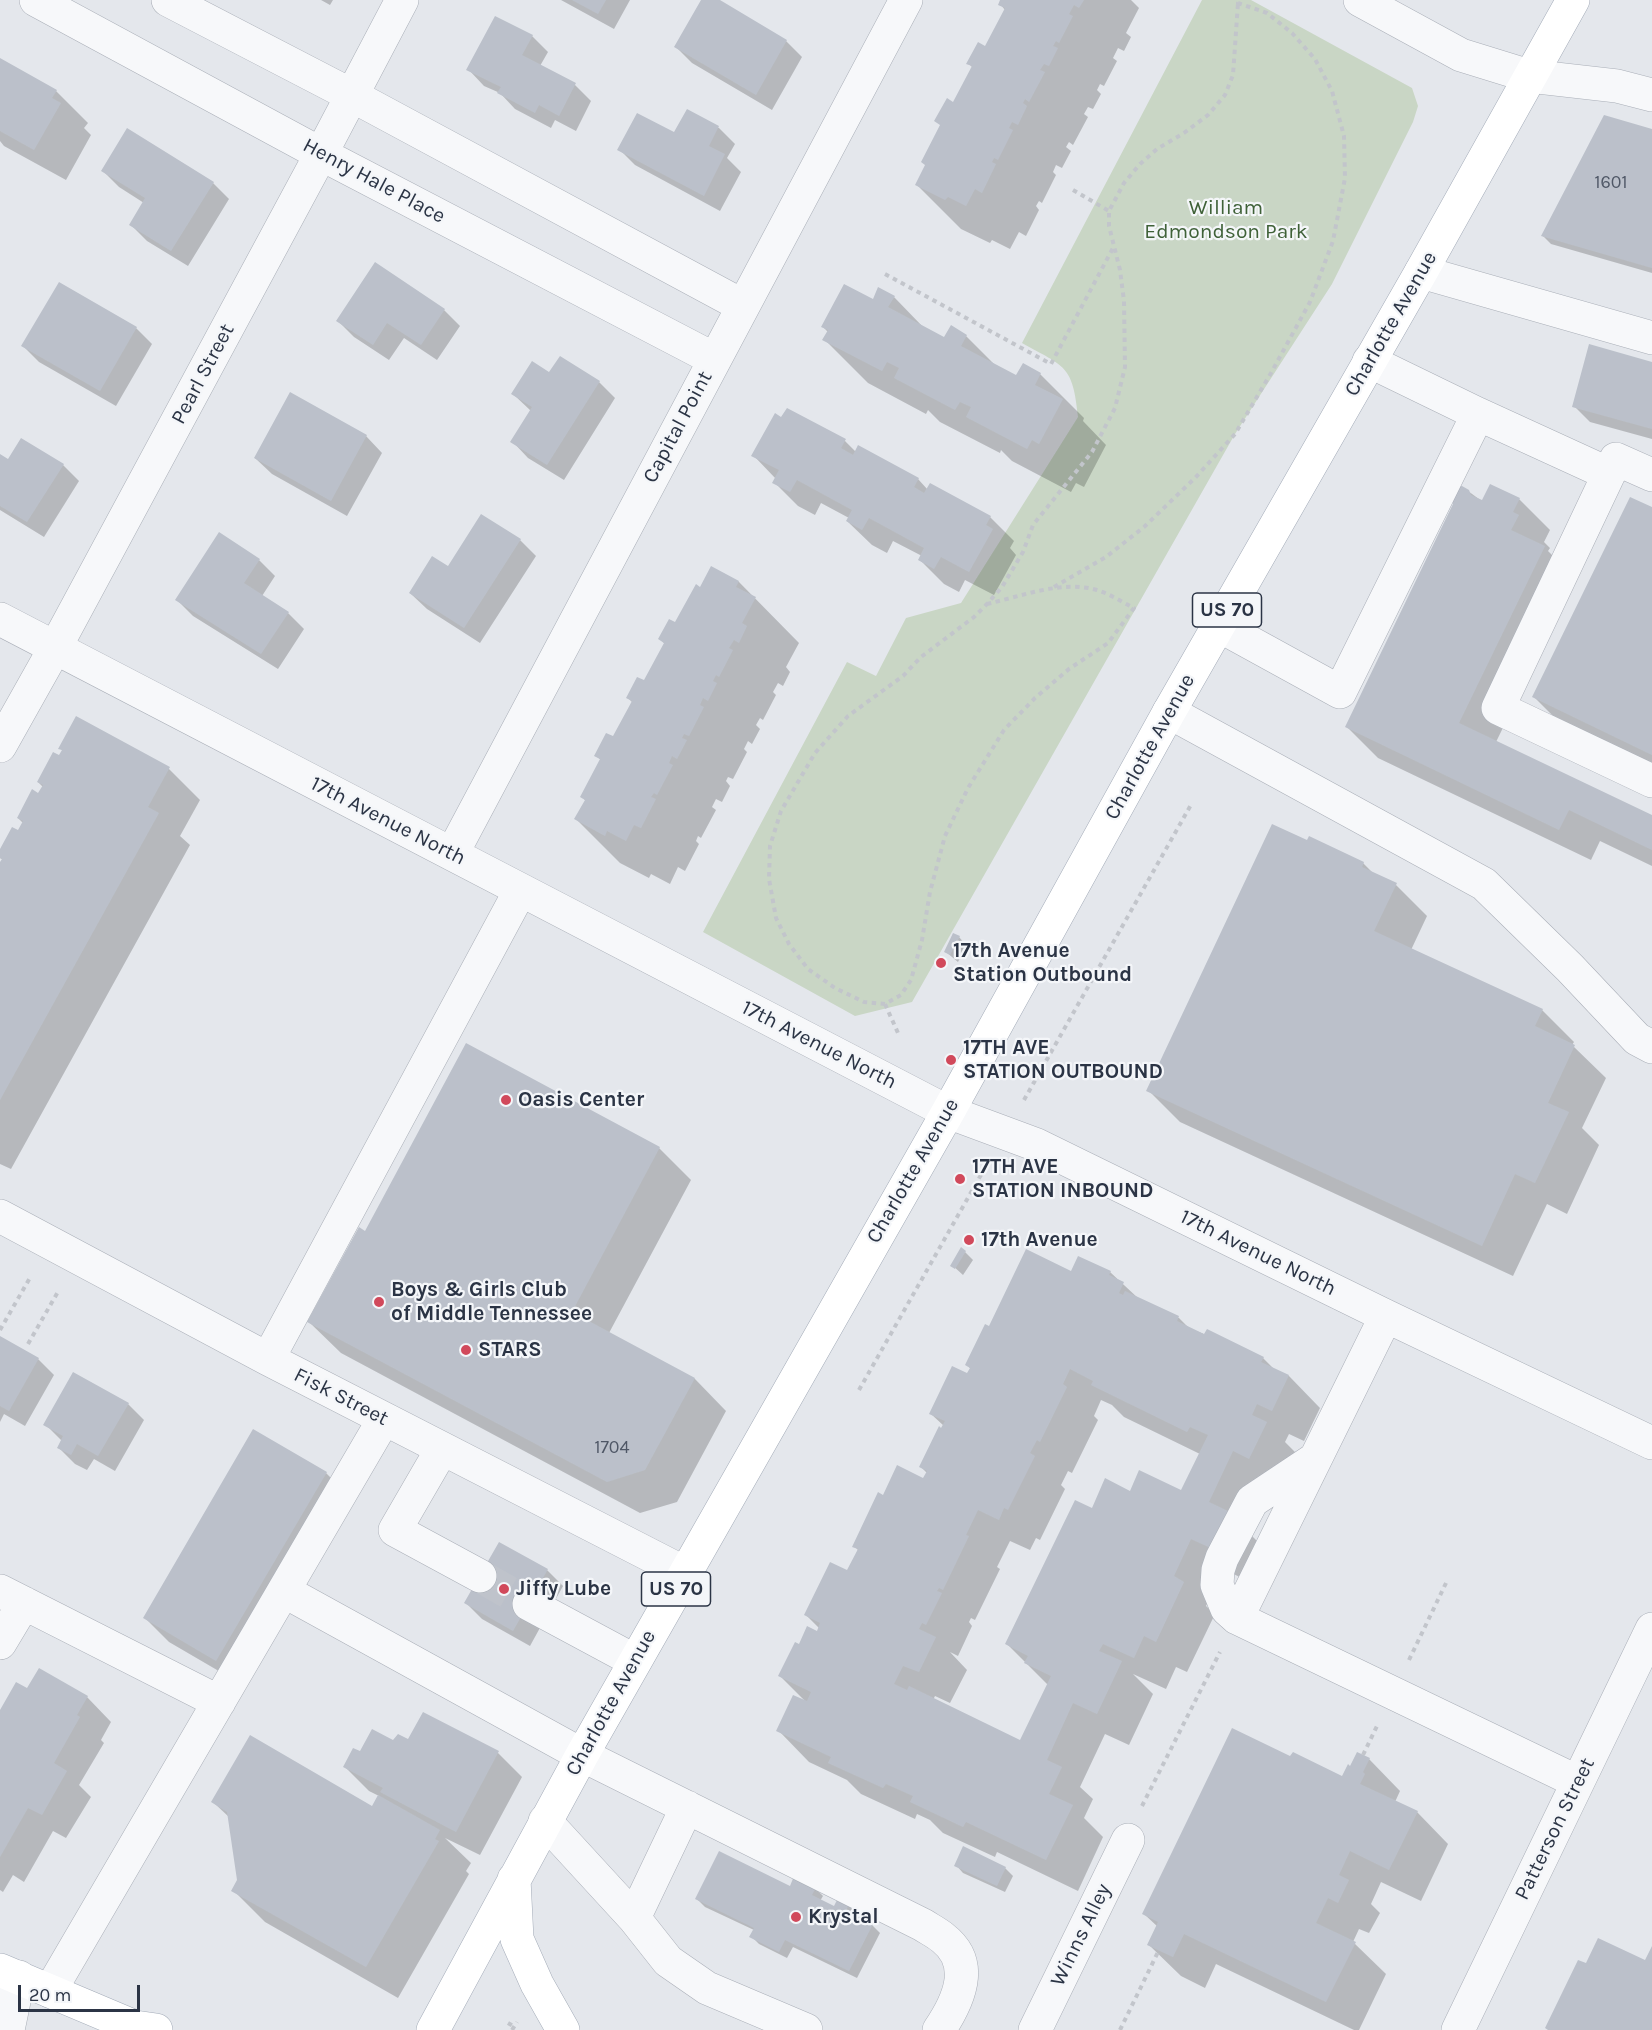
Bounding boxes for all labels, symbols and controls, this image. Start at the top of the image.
street label: Henry Hale Place [298,133,450,229]
house number: 1601 [1595,172,1627,194]
park label: William Edmondson Park [1144,195,1308,245]
street label: Charlotte Avenue [1339,247,1443,401]
street label: Pearl Street [166,319,240,429]
street label: Capital Point [638,367,718,487]
road number: US 70 [1192,593,1262,627]
street label: Charlotte Avenue [1100,670,1200,824]
street label: 17th Avenue North [306,771,470,871]
place label: 17th Avenue Station Outbound [953,938,1132,988]
marker: 17th Avenue Station Outbound [934,956,948,970]
street label: 17th Avenue North [737,995,901,1095]
place label: 17TH AVE STATION OUTBOUND [963,1035,1163,1085]
marker: 17TH AVE STATION OUTBOUND [944,1053,958,1067]
place label: Oasis Center [518,1087,644,1113]
marker: Oasis Center [499,1093,513,1107]
street label: Charlotte Avenue [861,1094,965,1248]
place label: 17TH AVE STATION INBOUND [972,1154,1153,1204]
marker: 17TH AVE STATION INBOUND [953,1172,967,1186]
street label: 17th Avenue North [1176,1204,1340,1302]
place label: 17th Avenue [981,1227,1098,1253]
marker: 17th Avenue [962,1233,976,1247]
place label: Boys & Girls Club of Middle Tennessee [391,1277,592,1327]
marker: Boys & Girls Club of Middle Tennessee [372,1295,386,1309]
place label: STARS [478,1337,542,1363]
marker: STARS [459,1343,473,1357]
street label: Fisk Street [289,1362,393,1432]
house number: 1704 [594,1437,630,1459]
road number: US 70 [642,1572,710,1606]
place label: Jiffy Lube [516,1576,611,1602]
marker: Jiffy Lube [497,1582,511,1596]
street label: Charlotte Avenue [561,1626,661,1780]
street label: Patterson Street [1510,1754,1600,1904]
street label: Winns Alley [1045,1880,1117,1990]
place label: Krystal [808,1904,879,1930]
marker: Krystal [789,1910,803,1924]
scale bar [21,1973,142,2011]
text: 20 m [29,1984,71,2006]

